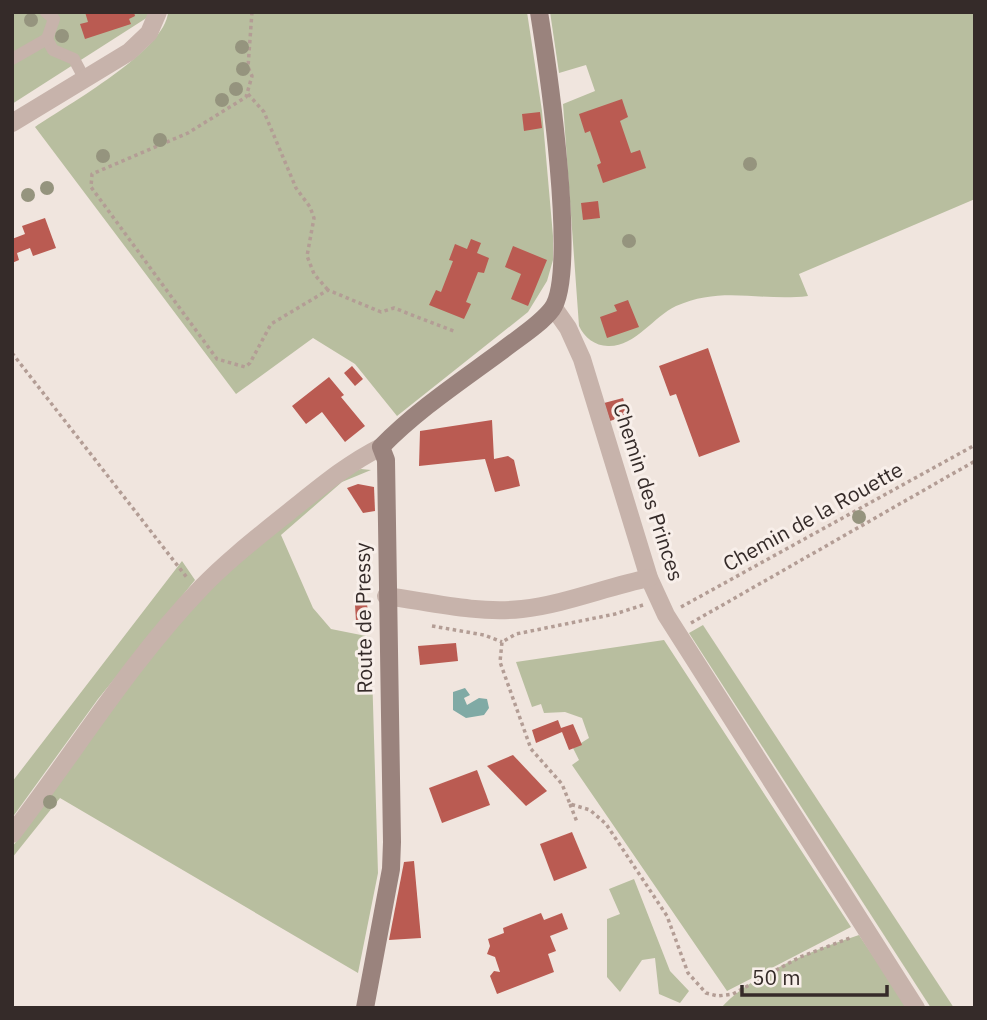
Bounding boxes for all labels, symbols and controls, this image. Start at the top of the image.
street label: Chemin des Princes [607,399,691,584]
street label: Chemin de la Rouette [717,455,908,577]
street label: Route de Pressy [348,542,378,694]
scale bar [742,954,887,998]
text: 50 m [752,963,801,991]

